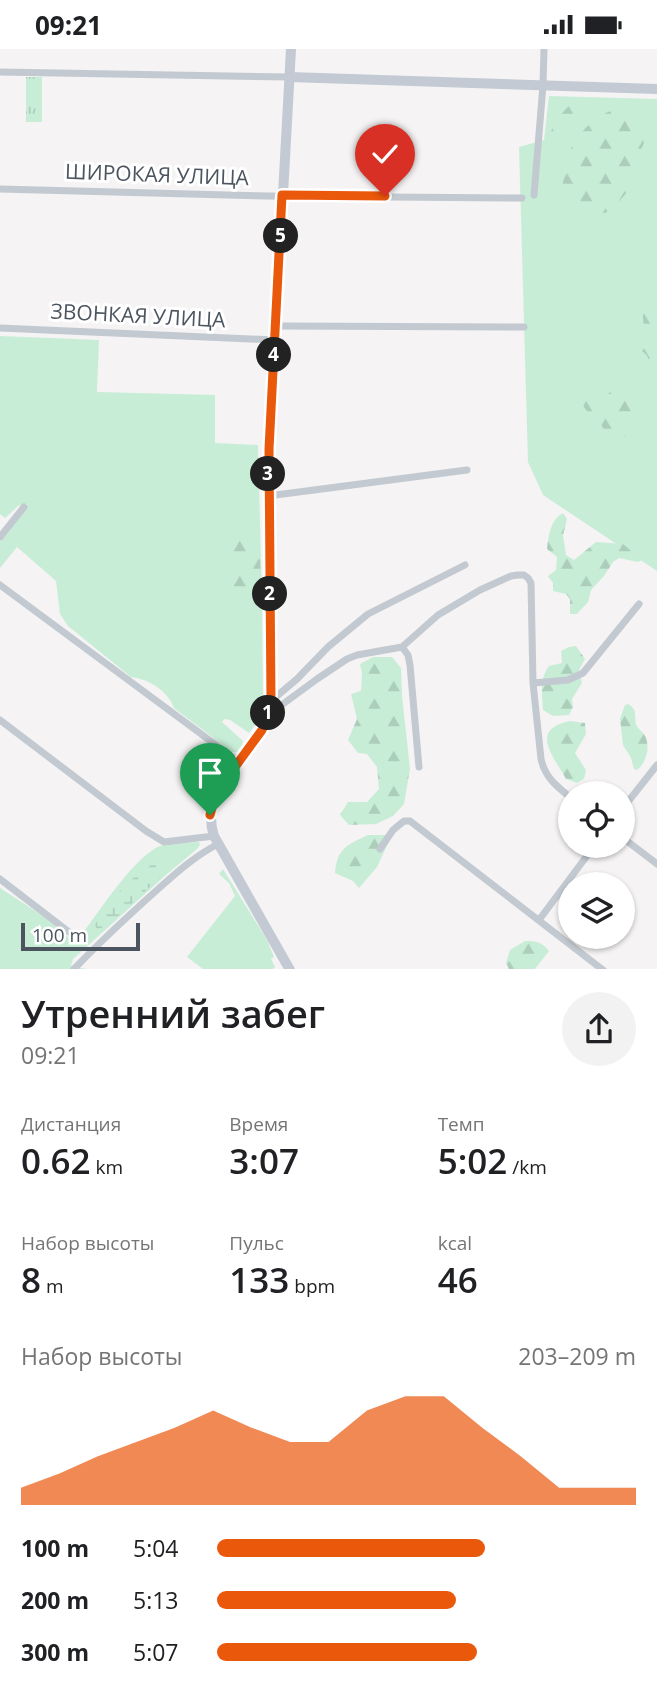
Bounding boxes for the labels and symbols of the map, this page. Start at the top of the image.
pin [355,124,415,196]
street label: ШИРОКАЯ УЛИЦА [65,157,250,191]
pin: 5 [264,219,298,253]
street label: ЗВОНКАЯ УЛИЦА [50,296,227,334]
pin: 4 [256,337,292,373]
pin: 3 [250,457,286,491]
pin: 2 [252,577,288,611]
pin: 1 [250,695,286,731]
pin [180,743,240,815]
scale bar [21,921,140,952]

